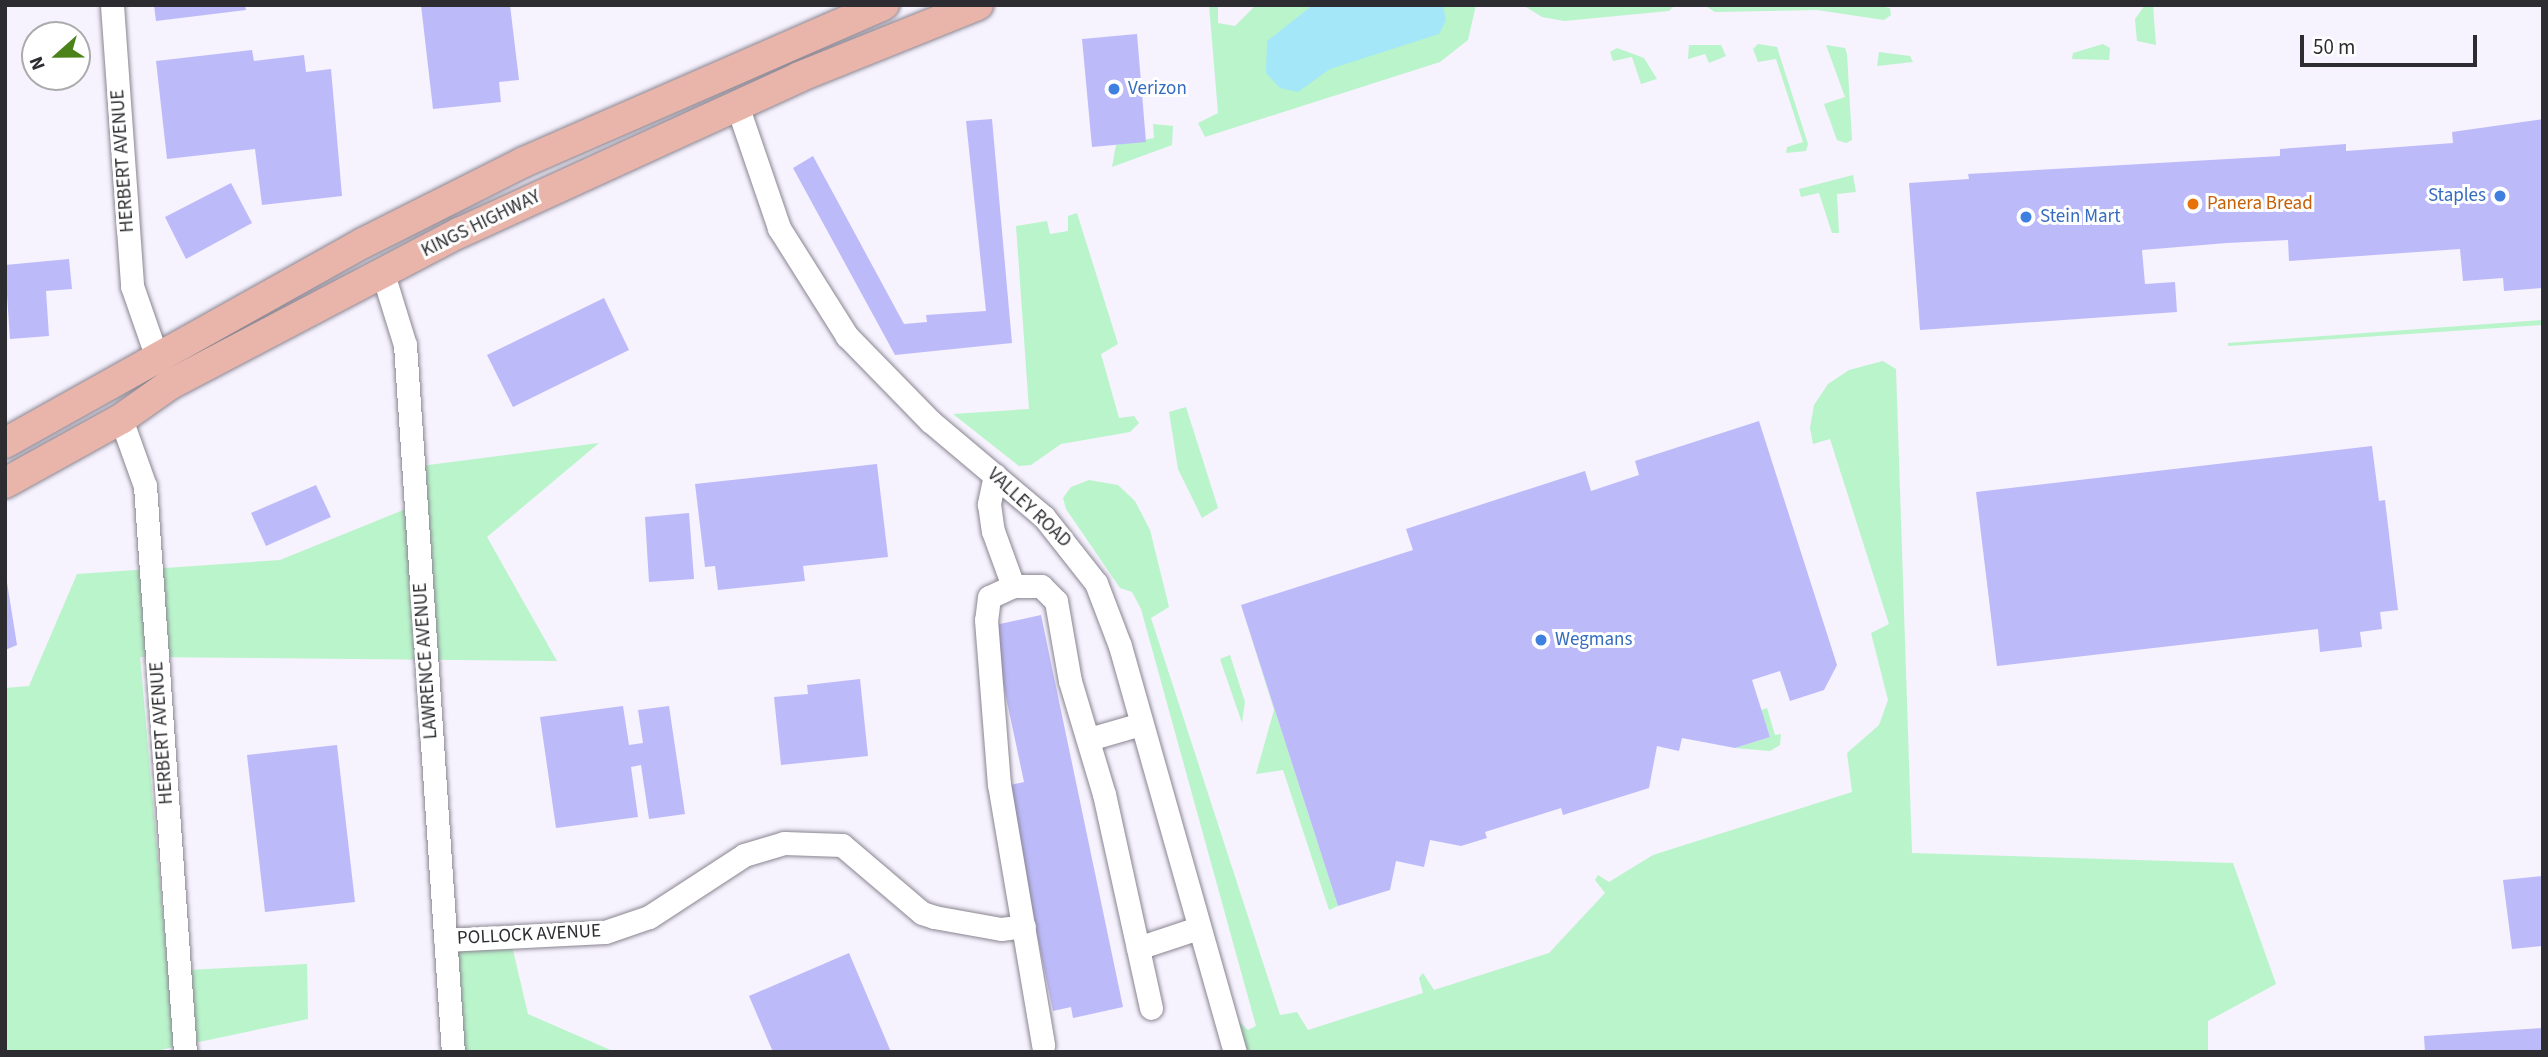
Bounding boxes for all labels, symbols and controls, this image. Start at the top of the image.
north arrow [21,21,91,91]
scale bar [2303,21,2480,65]
text: 50 m [2313,32,2355,62]
text: N [23,52,53,74]
place label: Verizon [1128,78,1187,100]
marker: Verizon [1106,81,1122,97]
street label: HERBERT AVENUE [107,89,139,233]
street label: KINGS HIGHWAY [418,185,544,263]
place label: Staples [2428,185,2486,207]
marker: Staples [2492,188,2508,204]
place label: Panera Bread [2207,193,2313,215]
marker: Panera Bread [2185,196,2201,212]
place label: Stein Mart [2040,206,2121,228]
marker: Stein Mart [2018,209,2034,225]
street label: VALLEY ROAD [982,463,1076,553]
street label: LAWRENCE AVENUE [409,582,443,740]
place label: Wegmans [1555,629,1632,651]
marker: Wegmans [1533,632,1549,648]
street label: HERBERT AVENUE [146,661,178,805]
street label: POLLOCK AVENUE [456,920,602,950]

